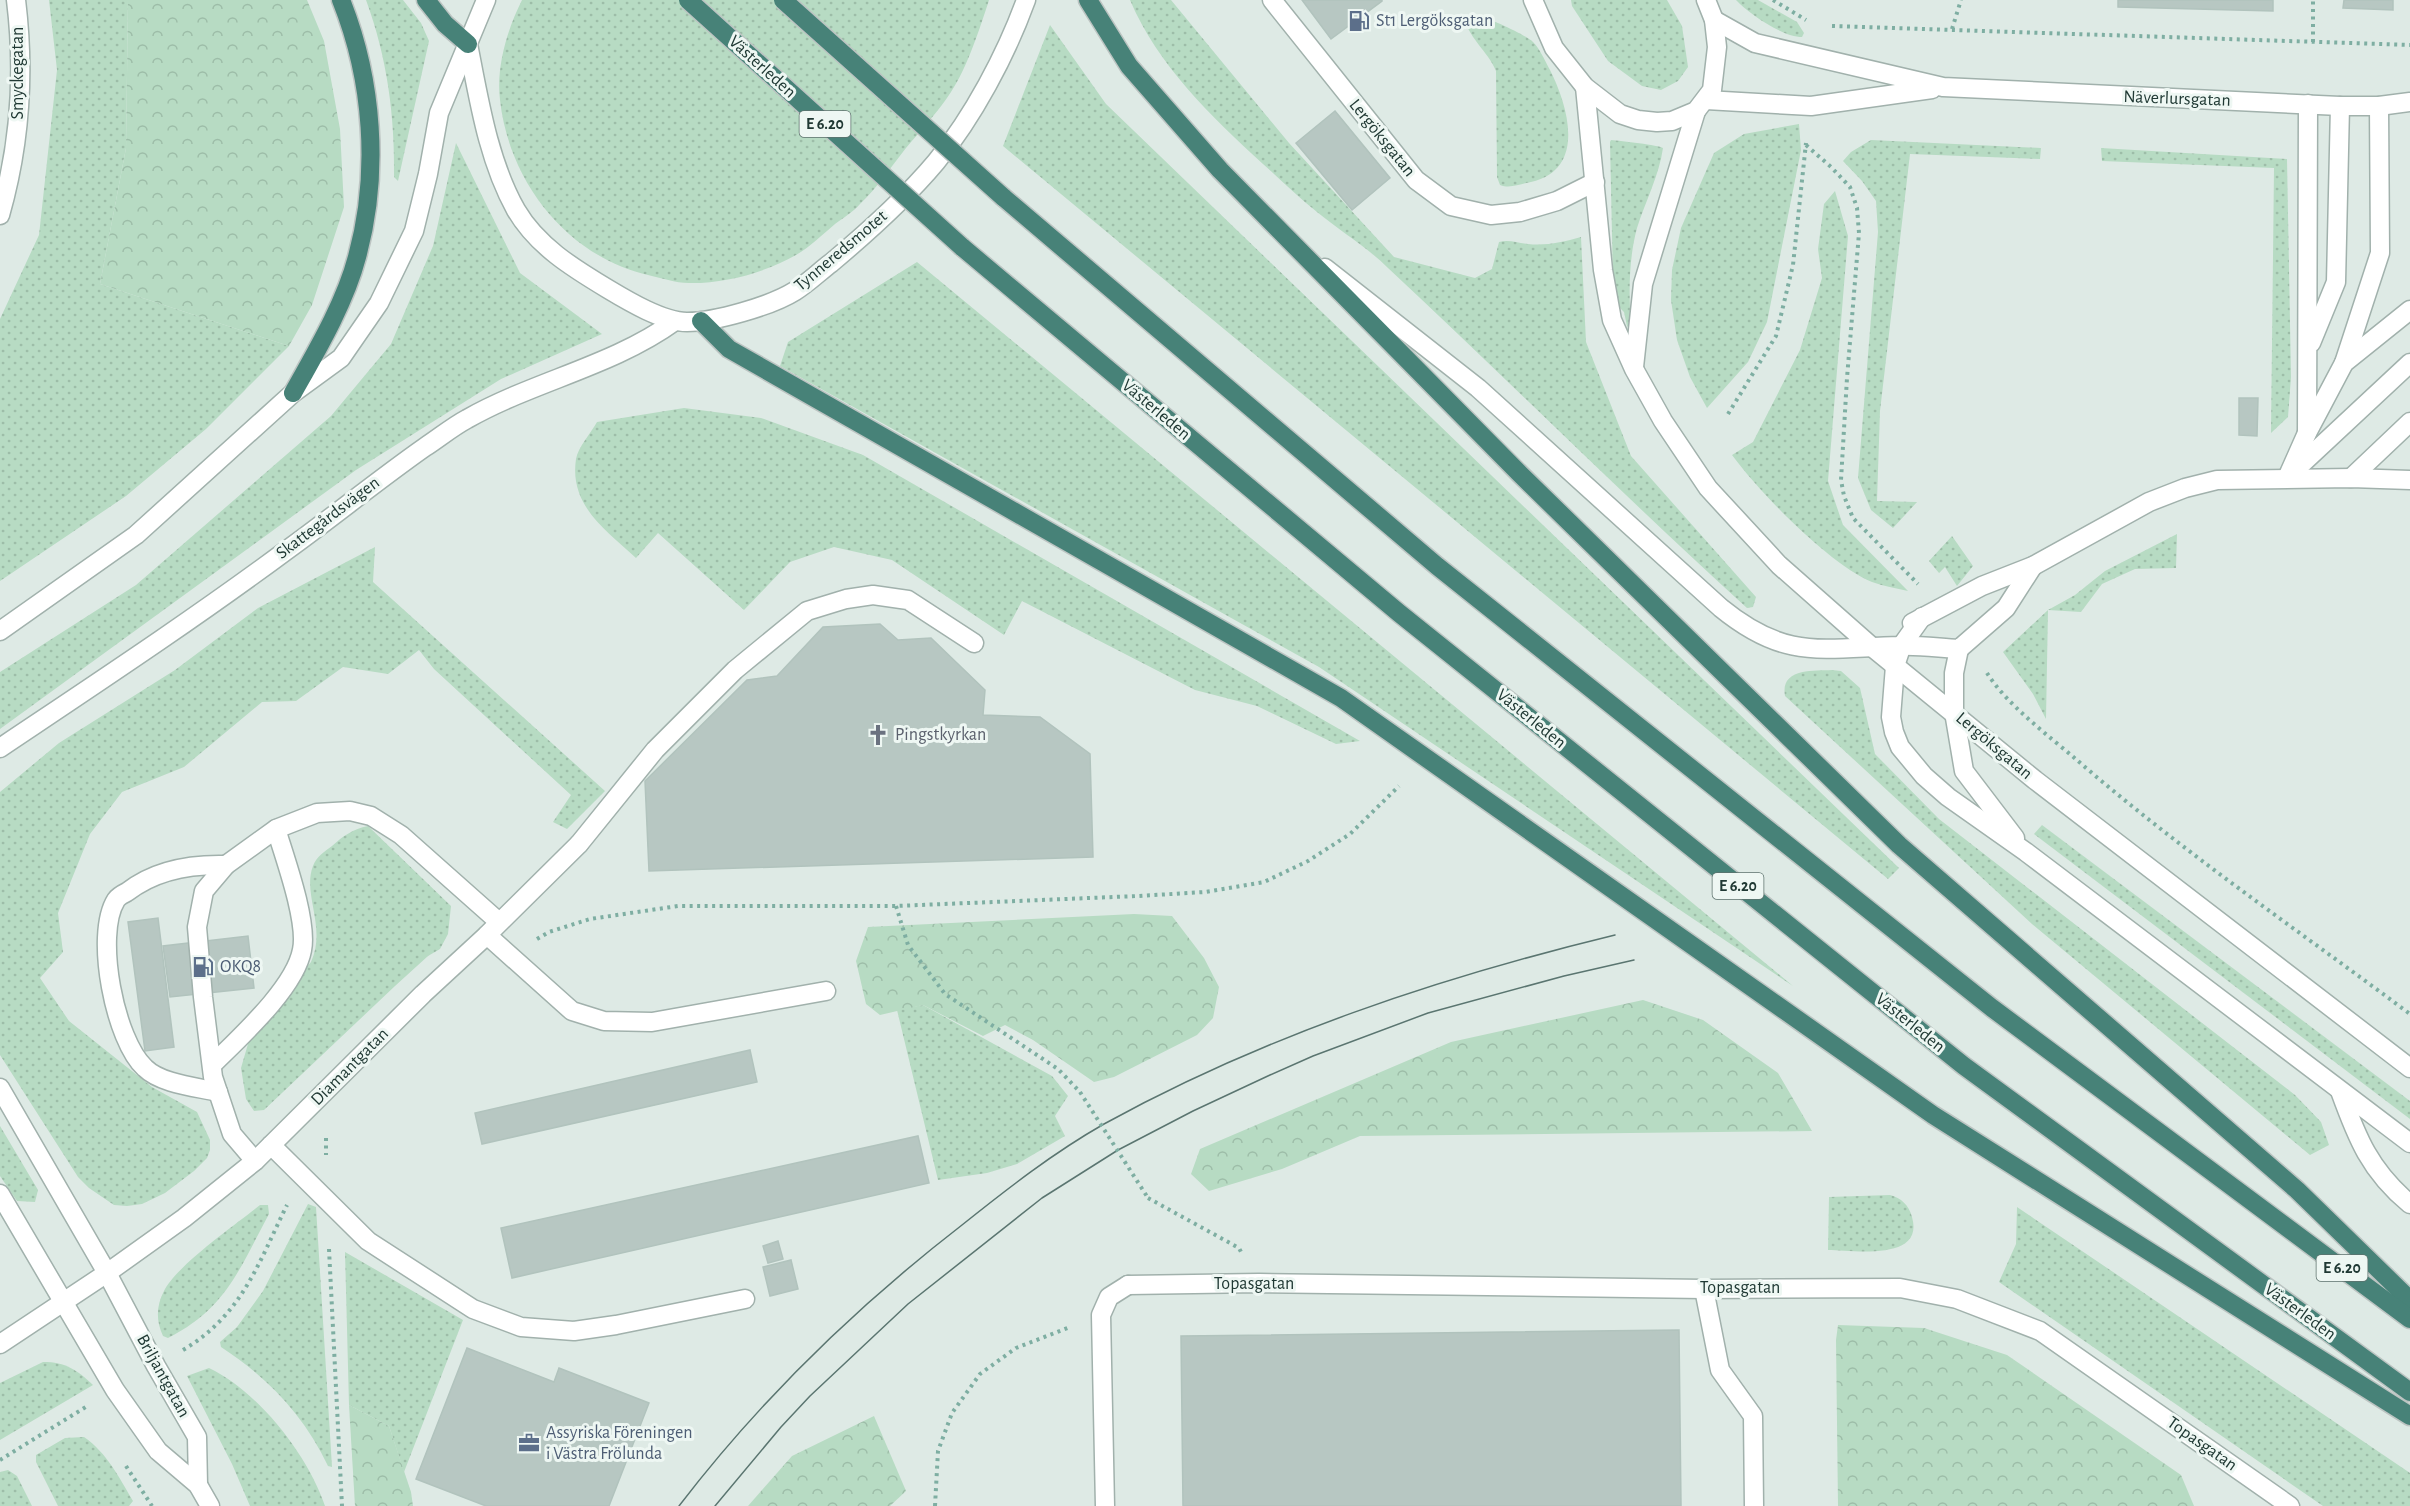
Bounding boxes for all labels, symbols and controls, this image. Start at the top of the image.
fuel station icon: St1 Lergöksgatan [1347,9,1371,33]
place label: St1 Lergöksgatan [1376,12,1493,30]
street label: Smyckegatan [9,27,27,119]
street label: Västerleden [725,32,799,102]
street label: Näverlursgatan [2123,88,2231,110]
street label: Lergöksgatan [1345,96,1419,180]
road number: E 6.20 [800,111,850,137]
street label: Tynneredsmotet [791,207,891,295]
street label: Västerleden [1118,376,1194,444]
street label: Skattegårdsvägen [273,473,383,563]
street label: Västerleden [1493,686,1569,752]
street label: Lergöksgatan [1952,709,2036,783]
church icon: Pingstkyrkan [866,723,890,747]
place label: Pingstkyrkan [895,726,986,744]
road number: E 6.20 [1712,873,1764,899]
fuel station icon: OKQ8 [191,955,215,979]
place label: OKQ8 [220,958,261,976]
street label: Västerleden [1872,990,1948,1056]
street label: Diamantgatan [308,1025,392,1109]
road number: E 6.20 [2316,1255,2368,1281]
street label: Topasgatan [1214,1275,1294,1293]
street label: Topasgatan [1700,1279,1780,1297]
street label: Västerleden [2261,1280,2339,1344]
street label: Briljantgatan [133,1332,193,1420]
street label: Topasgatan [2164,1414,2240,1474]
place label: Assyriska Föreningen i Västra Frölunda [546,1424,693,1463]
office icon: Assyriska Föreningen i Västra Frölunda [517,1431,541,1455]

